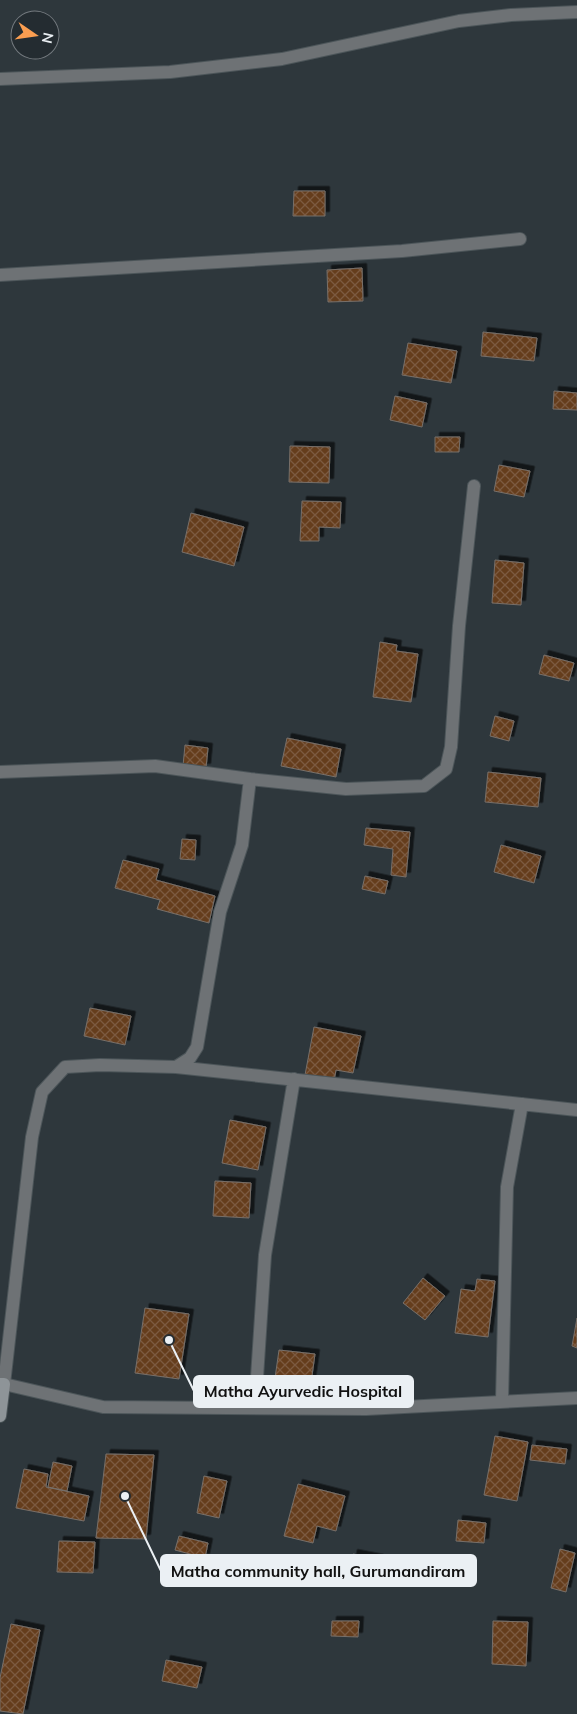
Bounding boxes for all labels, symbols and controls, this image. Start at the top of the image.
north arrow [10,10,60,60]
text: N [38,31,58,45]
callout: Matha Ayurvedic Hospital [194,1376,413,1407]
text: Matha Ayurvedic Hospital [204,1381,402,1401]
callout: Matha community hall, Gurumandiram [161,1555,476,1586]
text: Matha community hall, Gurumandiram [171,1561,465,1581]

